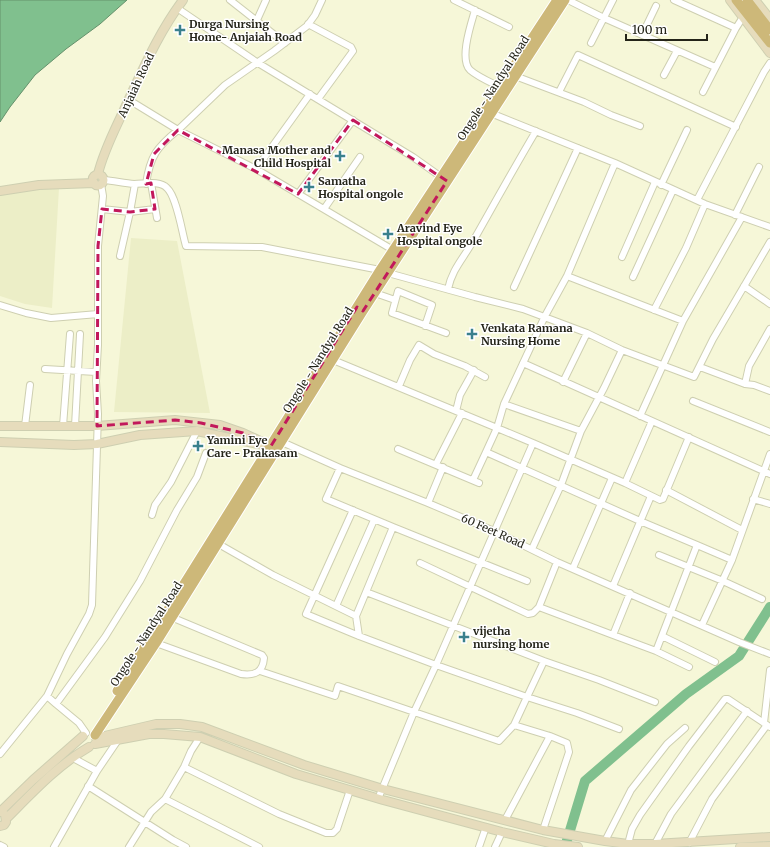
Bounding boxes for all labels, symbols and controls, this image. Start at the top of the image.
scale bar [626,16,707,42]
place label: Durga Nursing Home- Anjaiah Road [189,17,302,44]
text: 100 m [632,22,667,37]
marker: Durga Nursing Home- Anjaiah Road [174,24,186,36]
street label: Ongole - Nandyal Road [454,33,532,143]
street label: Anjaiah Road [114,50,157,121]
place label: Manasa Mother and Child Hospital [222,143,331,170]
marker: Manasa Mother and Child Hospital [334,150,346,162]
place label: Samatha Hospital ongole [318,174,403,201]
marker: Samatha Hospital ongole [303,181,315,193]
place label: Aravind Eye Hospital ongole [396,221,482,248]
marker: Aravind Eye Hospital ongole [382,228,394,240]
street label: Ongole - Nandyal Road [280,304,356,415]
place label: Venkata Ramana Nursing Home [480,321,573,348]
marker: Venkata Ramana Nursing Home [466,328,478,340]
place label: Yamini Eye Care - Prakasam [206,433,298,460]
marker: Yamini Eye Care - Prakasam [192,440,204,452]
street label: 60 Feet Road [459,511,527,551]
street label: Ongole - Nandyal Road [107,579,185,689]
place label: vijetha nursing home [472,624,549,651]
marker: vijetha nursing home [458,631,470,643]

